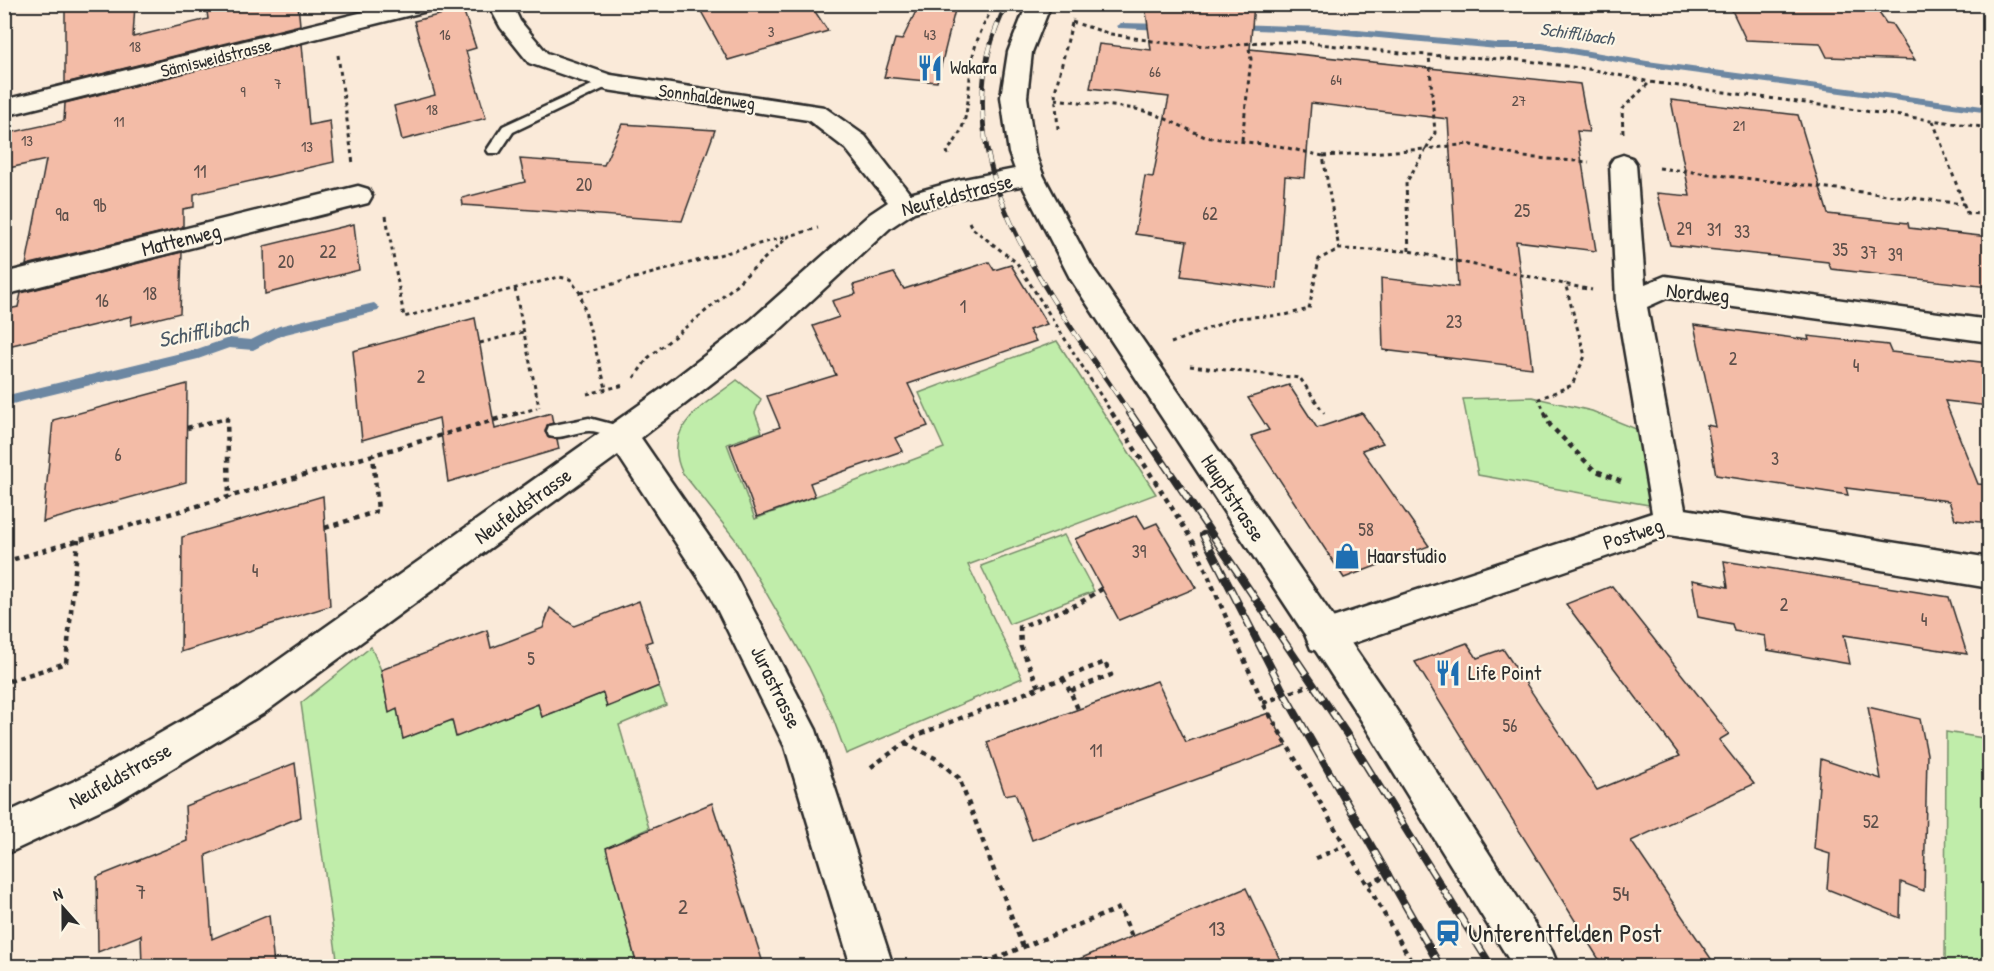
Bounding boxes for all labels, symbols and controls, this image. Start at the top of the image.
water label: Schifflibach [1539,16,1617,51]
house number: 3 [768,21,775,42]
house number: 16 [439,24,451,45]
house number: 43 [924,24,936,45]
street label: Sämisweidstrasse [158,32,274,83]
house number: 18 [129,36,141,57]
restaurant icon: Wakara [915,53,945,83]
place label: Wakara [950,55,997,80]
house number: 66 [1149,61,1161,82]
house number: 64 [1330,69,1342,90]
house number: 7 [274,73,282,94]
street label: Sonnhaldenweg [657,77,757,116]
house number: 9 [240,81,246,102]
house number: 27 [1512,90,1526,111]
house number: 18 [426,99,438,120]
house number: 11 [114,111,124,132]
house number: 21 [1733,115,1745,136]
house number: 13 [21,130,33,151]
house number: 13 [301,136,313,157]
house number: 11 [193,159,207,184]
street label: Neufeldstrasse [898,166,1016,223]
house number: 20 [576,172,592,197]
house number: 9b [93,193,107,218]
house number: 25 [1514,198,1530,223]
house number: 62 [1202,201,1218,226]
house number: 9a [55,202,69,227]
street label: Mattenweg [138,216,223,263]
house number: 29 [1676,216,1692,241]
house number: 31 [1707,217,1721,242]
house number: 33 [1734,219,1750,244]
house number: 35 [1832,237,1848,262]
house number: 22 [320,239,337,264]
house number: 37 [1861,240,1878,265]
house number: 39 [1888,242,1903,267]
house number: 20 [278,249,294,274]
street label: Nordweg [1665,275,1731,310]
house number: 18 [143,281,157,306]
house number: 16 [95,288,109,313]
house number: 1 [960,294,966,319]
water label: Schifflibach [156,307,252,354]
house number: 23 [1446,309,1462,334]
house number: 2 [1729,346,1738,371]
house number: 4 [1853,353,1860,378]
house number: 2 [417,364,426,389]
house number: 6 [114,442,122,467]
house number: 3 [1771,446,1779,471]
street label: Hauptstrasse [1194,448,1272,547]
street label: Neufeldstrasse [468,460,577,551]
street label: Postweg [1599,510,1666,557]
house number: 58 [1358,517,1374,542]
house number: 39 [1132,539,1147,564]
shop icon: Haarstudio [1332,541,1362,571]
place label: Haarstudio [1367,541,1446,570]
house number: 4 [252,558,259,583]
house number: 2 [1780,592,1789,617]
house number: 4 [1921,607,1928,632]
street label: Jurastrasse [744,641,809,733]
house number: 5 [527,646,535,671]
restaurant icon: Life Point [1433,658,1463,688]
place label: Life Point [1468,658,1542,687]
house number: 56 [1503,713,1517,738]
street label: Neufeldstrasse [63,735,177,816]
house number: 11 [1089,738,1103,763]
house number: 52 [1863,809,1880,834]
house number: 7 [136,877,146,906]
north arrow [33,878,93,938]
house number: 54 [1613,879,1630,908]
text: N [50,882,66,906]
house number: 2 [678,892,688,921]
house number: 13 [1208,914,1226,943]
place label: Unterentfelden Post [1468,915,1662,950]
station icon: Unterentfelden Post [1433,918,1463,948]

